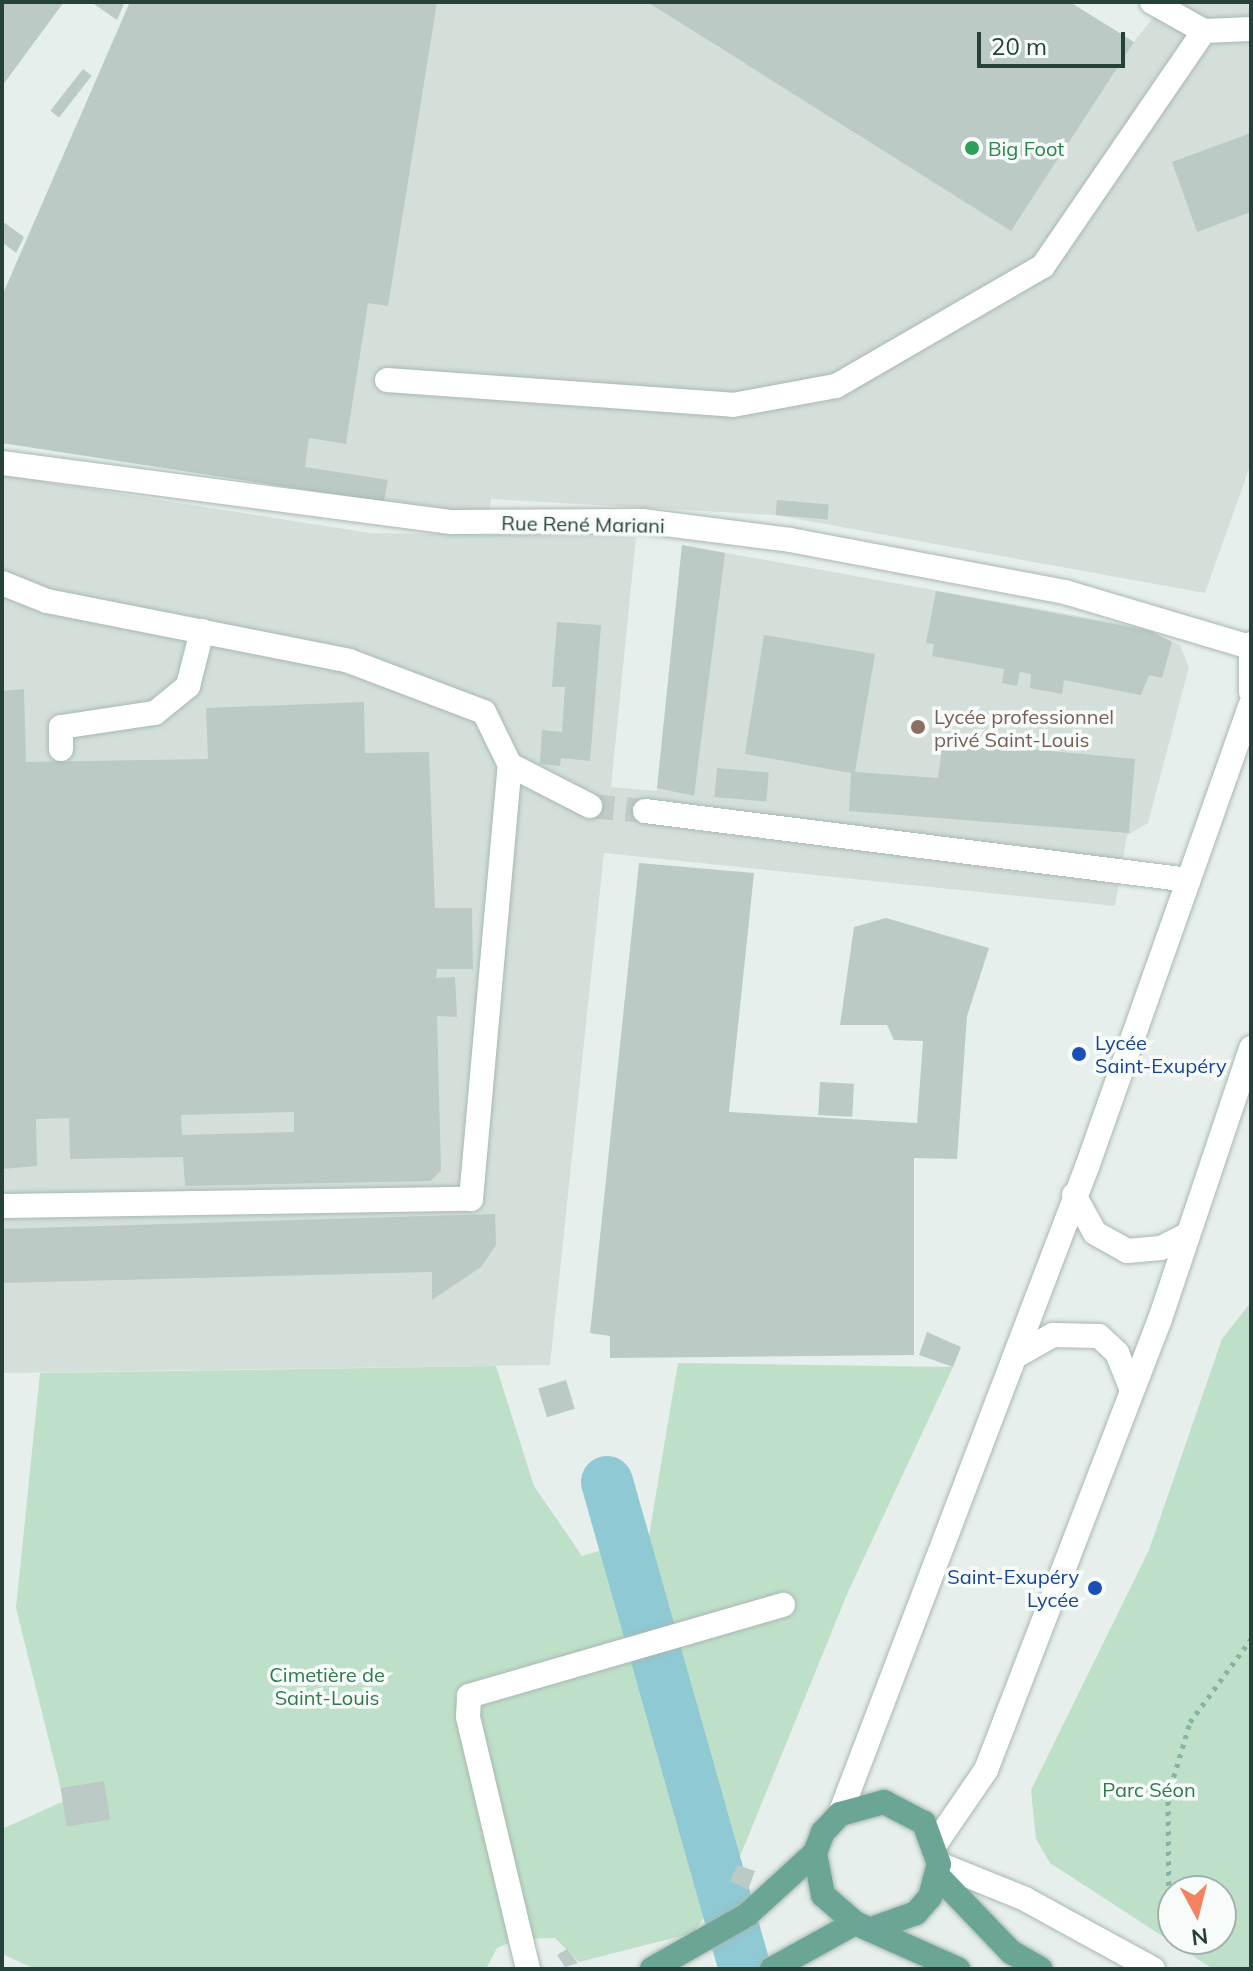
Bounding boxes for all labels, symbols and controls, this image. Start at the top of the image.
scale bar [981,16,1129,66]
text: 20 m [991,31,1047,61]
place label: Big Foot [988,136,1064,160]
marker: Big Foot [963,139,981,157]
street label: Rue René Mariani [501,511,665,537]
place label: Lycée professionnel privé Saint-Louis [934,704,1114,751]
marker: Lycée professionnel privé Saint-Louis [909,718,927,736]
place label: Lycée Saint-Exupéry [1095,1030,1227,1077]
marker: Lycée Saint-Exupéry [1070,1045,1088,1063]
place label: Saint-Exupéry Lycée [947,1564,1079,1611]
marker: Saint-Exupéry Lycée [1086,1579,1104,1597]
park label: Cimetière de Saint-Louis [269,1662,385,1709]
park label: Parc Séon [1102,1777,1196,1801]
north arrow [1157,1875,1237,1955]
text: N [1190,1922,1210,1952]

